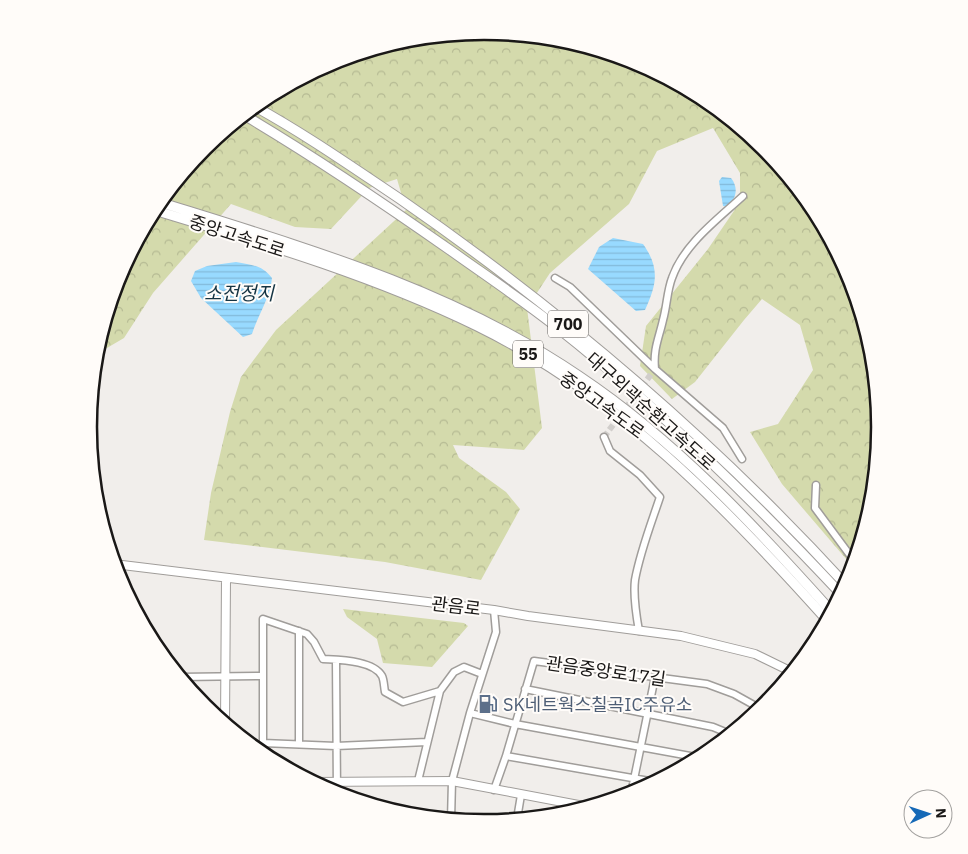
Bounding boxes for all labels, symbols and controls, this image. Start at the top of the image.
street label: 중앙고속도로 [186,210,288,262]
water label: 소전정지 [204,281,275,305]
road number: 700 [548,310,588,338]
road number: 55 [513,340,543,368]
street label: 대구외곽순환고속도로 [582,347,720,475]
street label: 중앙고속도로 [555,366,649,444]
street label: 관음로 [430,592,482,620]
street label: 관음중앙로17길 [545,651,667,691]
fuel station icon: SK네트웍스칠곡IC주유소 [477,693,499,715]
place label: SK네트웍스칠곡IC주유소 [503,693,692,716]
north arrow [903,789,953,839]
text: N [932,808,950,819]

